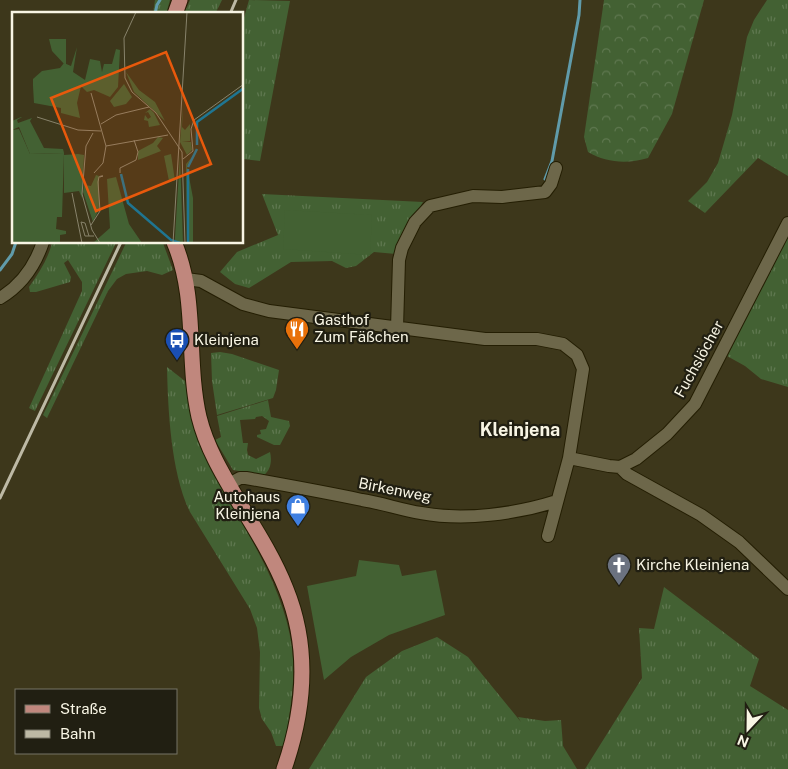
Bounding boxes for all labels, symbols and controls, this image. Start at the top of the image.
inset map [12,12,244,244]
place label: Gasthof Zum Fäßchen [314,311,409,345]
restaurant icon: Gasthof Zum Fäßchen [284,316,310,350]
street label: Fuchslöcher [670,317,727,400]
bus stop icon: Kleinjena [164,327,190,361]
place label: Kleinjena [194,331,259,348]
district label: Kleinjena [480,419,560,440]
street label: Birkenweg [357,474,433,505]
place label: Autohaus Kleinjena [213,488,280,522]
shop icon: Autohaus Kleinjena [285,493,311,527]
church icon: Kirche Kleinjena [606,552,632,586]
place label: Kirche Kleinjena [636,556,749,573]
legend [15,689,178,754]
text: Straße [60,700,107,717]
north arrow [723,704,773,754]
text: Bahn [60,725,96,742]
text: N [735,732,751,751]

